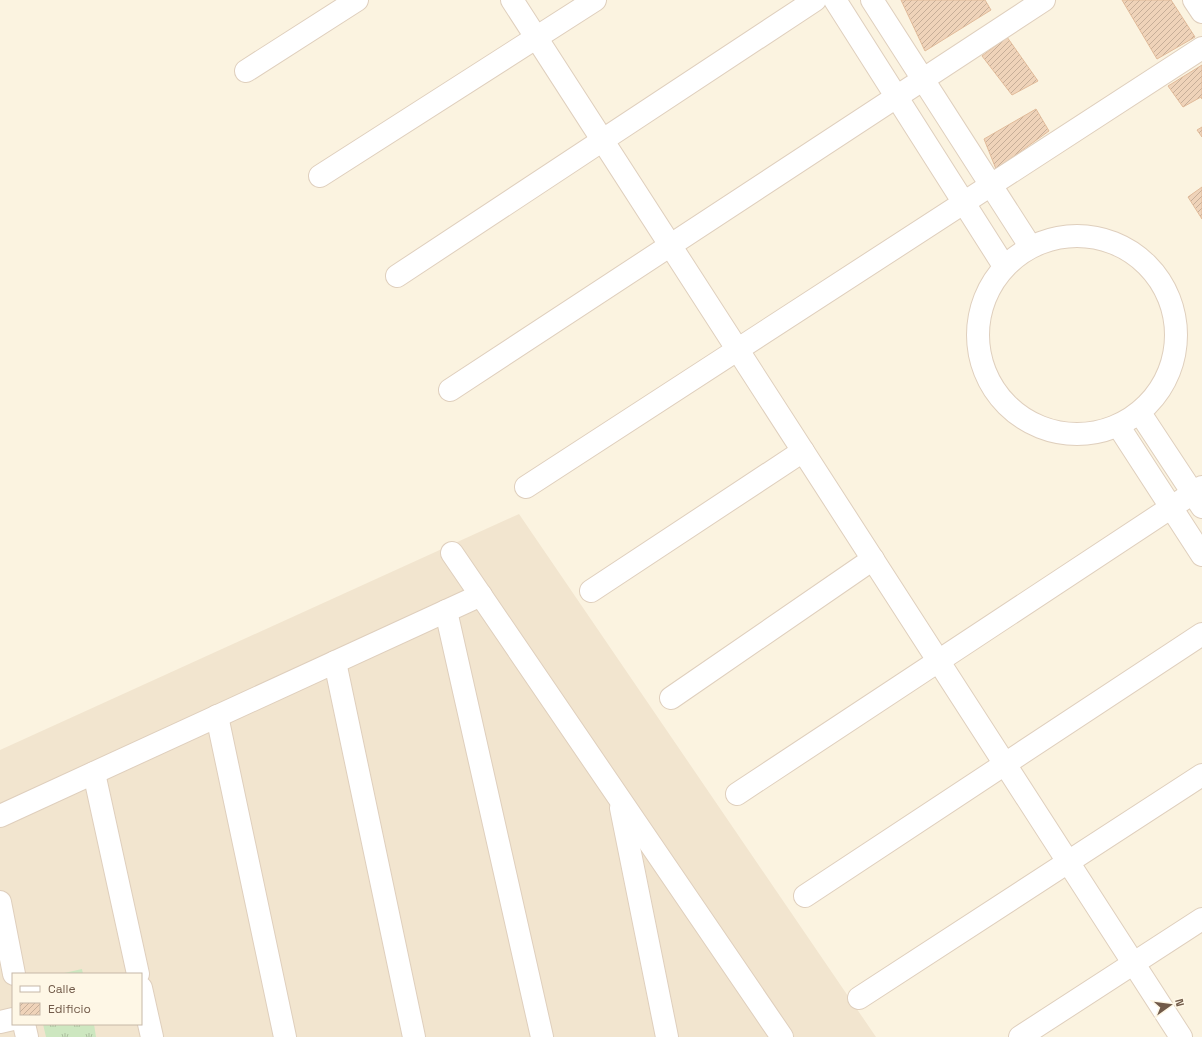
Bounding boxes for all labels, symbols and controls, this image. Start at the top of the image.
legend [12,973,142,1025]
text: Calle [48,981,76,997]
north arrow [1150,985,1190,1025]
text: N [1172,997,1187,1008]
text: Edificio [48,1001,91,1017]

